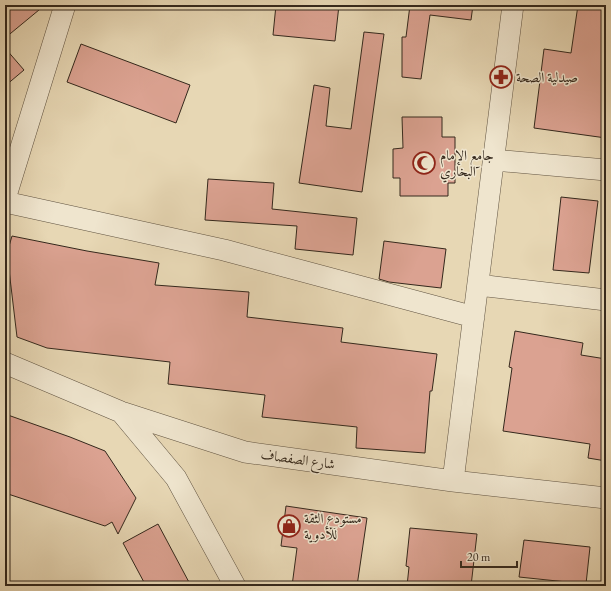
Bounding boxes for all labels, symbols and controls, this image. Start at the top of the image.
pharmacy icon: صيدلية الصحة [488,64,514,90]
place label: صيدلية الصحة [516,68,578,86]
place label: جامع الإمام البخاري [440,146,494,183]
mosque icon: جامع الإمام البخاري [411,150,437,176]
street label: شارع الصفصاف [259,445,336,476]
place label: مستودع الثقة للأدوية [304,509,362,543]
shop icon: مستودع الثقة للأدوية [276,513,302,539]
scale bar [461,543,517,569]
text: 20 m [467,549,491,565]

